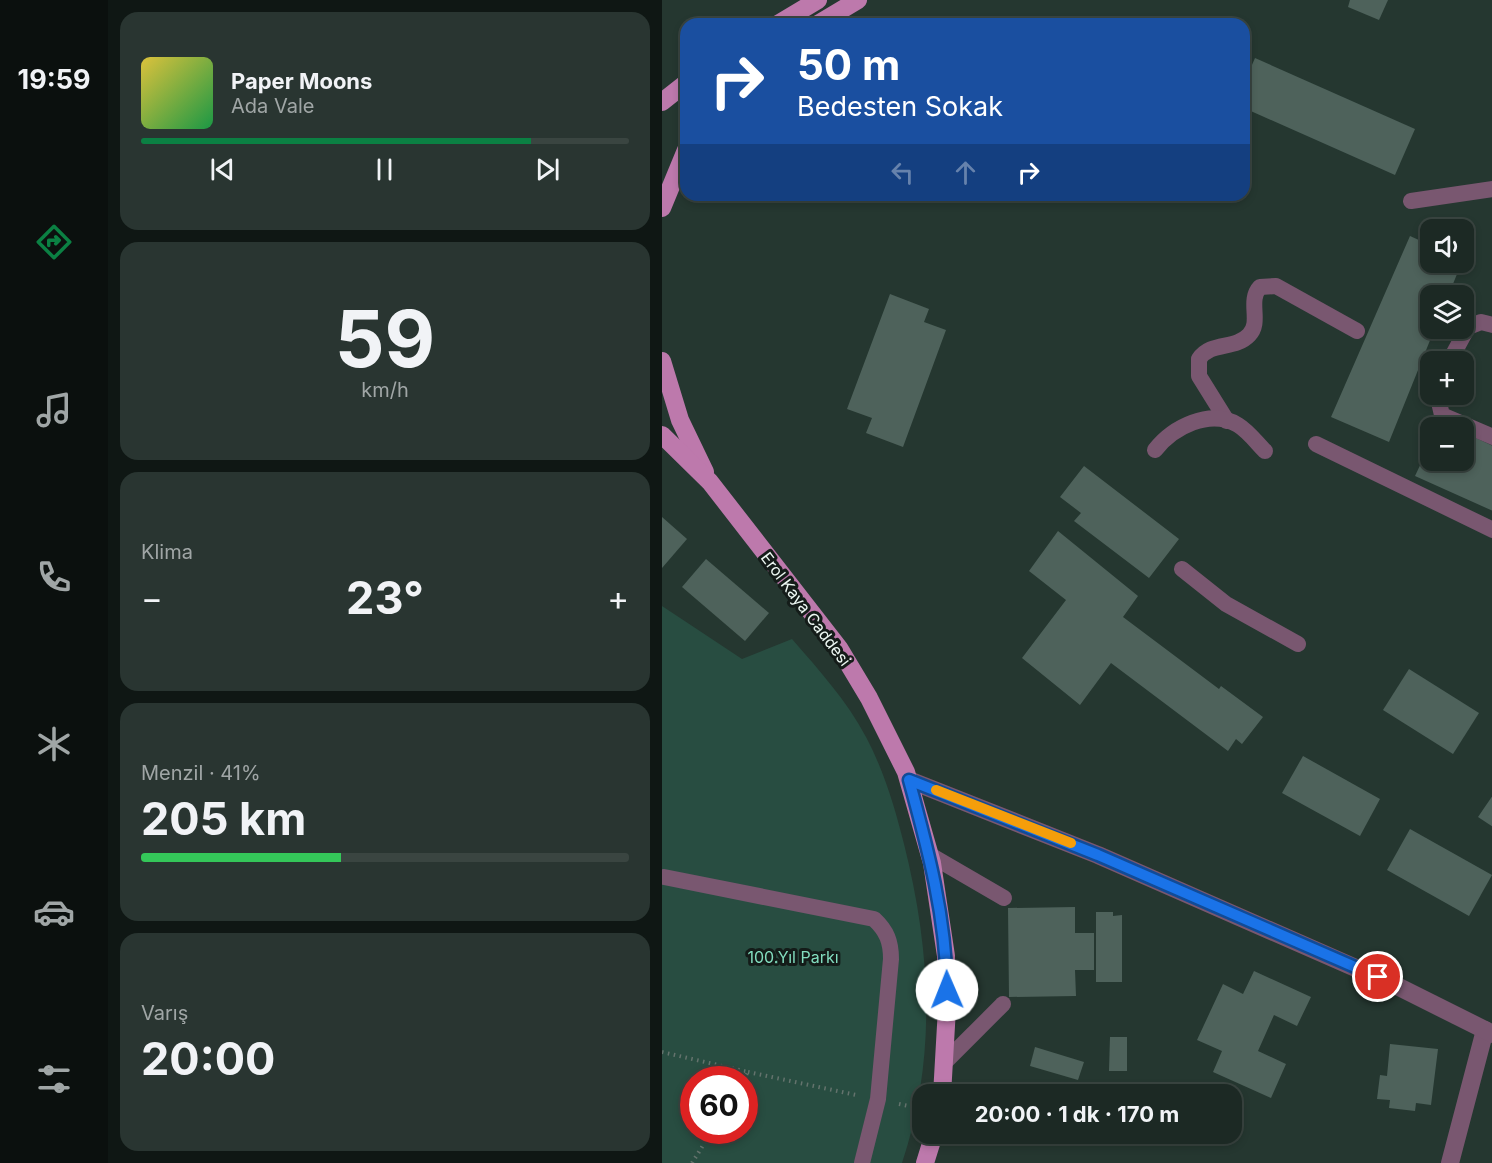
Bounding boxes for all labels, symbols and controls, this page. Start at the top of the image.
text: 50 m [797,39,900,90]
icon: right [698,42,776,120]
text: 19:59 [18,63,90,96]
text: Paper Moons [231,68,372,94]
text: Bedesten Sokak [797,90,1003,123]
text: Ada Vale [231,94,314,118]
icon: previous [206,153,239,186]
icon: pause [368,153,401,186]
icon: next [531,153,564,186]
icon: left [886,156,919,189]
icon: ahead [949,156,982,189]
icon: right [1012,156,1045,189]
map controls [1420,219,1474,471]
button: sound [1420,219,1474,273]
icon: directions [33,221,75,263]
button: layers [1420,285,1474,339]
text: 59 [335,291,435,386]
button: + [1420,351,1474,405]
text: km/h [361,378,409,402]
icon: music [33,389,75,431]
button: − [1420,417,1474,471]
text: Klima [141,540,193,564]
street label: Erol Kaya Caddesi [757,548,855,670]
icon: phone [33,556,75,598]
text: 23° [346,570,424,625]
text: − [141,578,163,618]
text: + [607,578,629,618]
icon: climate [33,723,75,765]
text: Menzil · 41% [141,761,261,785]
text: 205 km [141,791,306,846]
icon: car [33,891,75,933]
park label: 100.Yıl Parkı [747,947,839,967]
pin [1352,951,1403,1002]
position arrow [915,958,979,1022]
icon: arrive [1361,960,1394,993]
text: Varış [141,1001,188,1025]
text: 20:00 [141,1031,275,1086]
icon: filters [33,1058,75,1100]
speed limit sign: 60 [680,1066,758,1144]
text: 20:00 · 1 dk · 170 m [975,1101,1179,1127]

